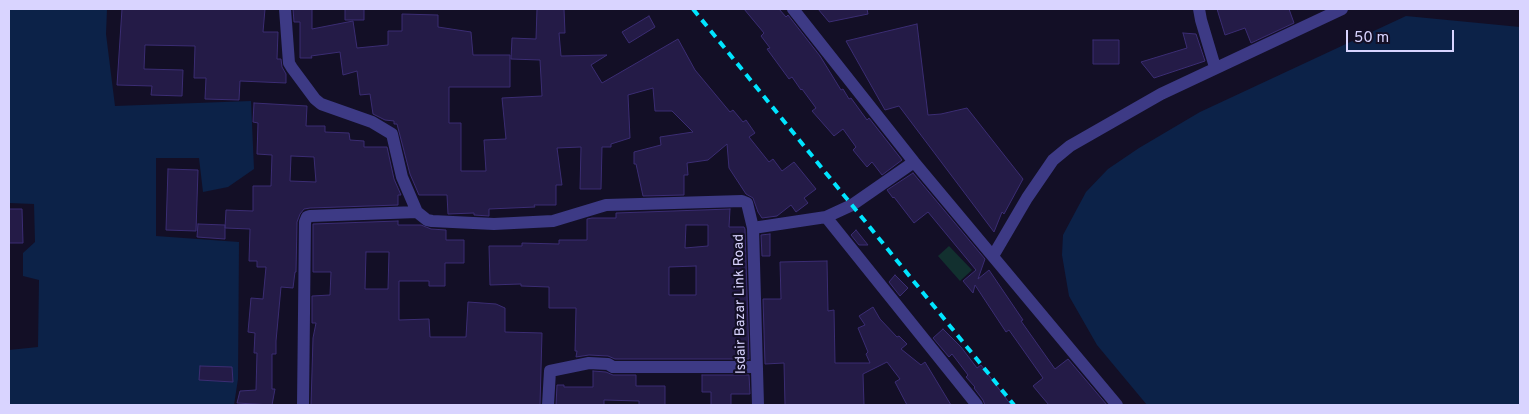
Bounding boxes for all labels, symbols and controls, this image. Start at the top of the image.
scale bar [1349,20,1456,52]
text: 50 m [1354,29,1389,48]
street label: Isdair Bazar Link Road [731,234,751,374]

